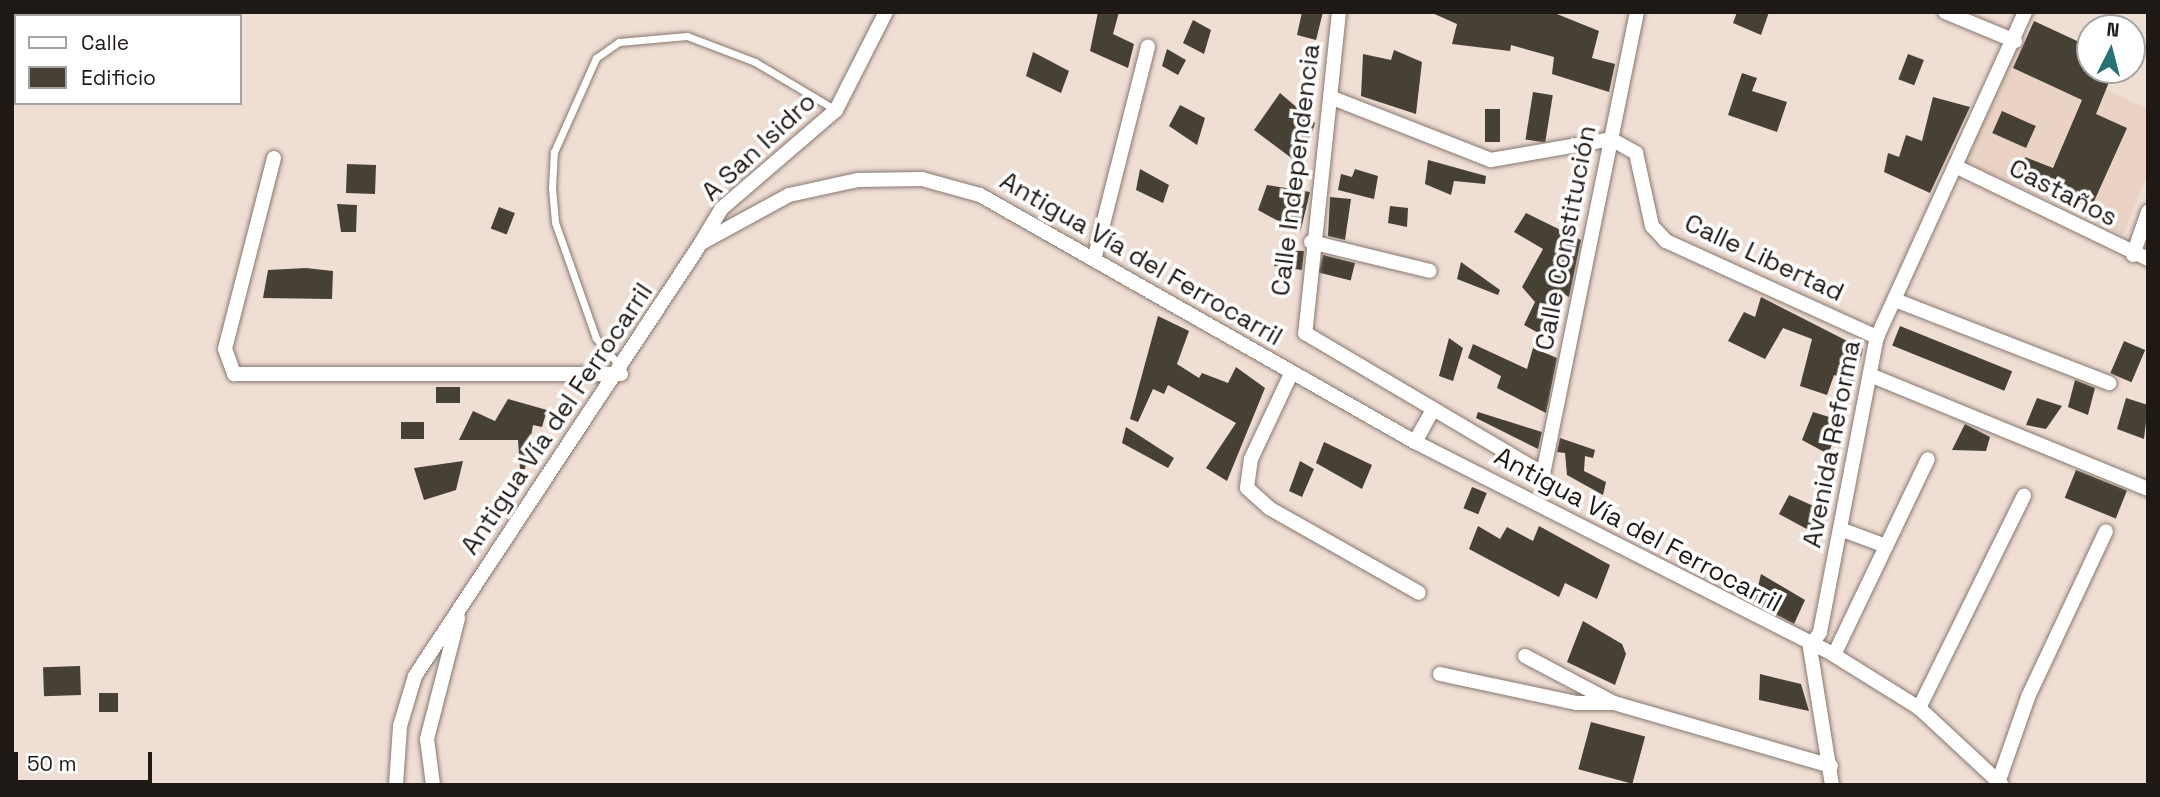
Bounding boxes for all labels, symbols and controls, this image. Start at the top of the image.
legend [14,14,242,105]
north arrow [2076,14,2146,84]
text: N [2105,17,2121,43]
text: Calle [81,29,129,56]
street label: Calle Independencia [1265,42,1327,298]
text: Edificio [81,64,156,91]
street label: A San Isidro [695,86,823,208]
street label: Calle Constitución [1529,123,1603,353]
street label: Castaños [2004,152,2122,234]
street label: Antigua Vía del Ferrocarril [994,165,1288,353]
street label: Calle Libertad [1679,207,1849,309]
street label: Antigua Vía del Ferrocarril [454,277,660,561]
street label: Avenida Reforma [1797,338,1867,550]
street label: Antigua Vía del Ferrocarril [1489,441,1787,619]
scale bar [18,738,156,782]
text: 50 m [27,750,77,777]

